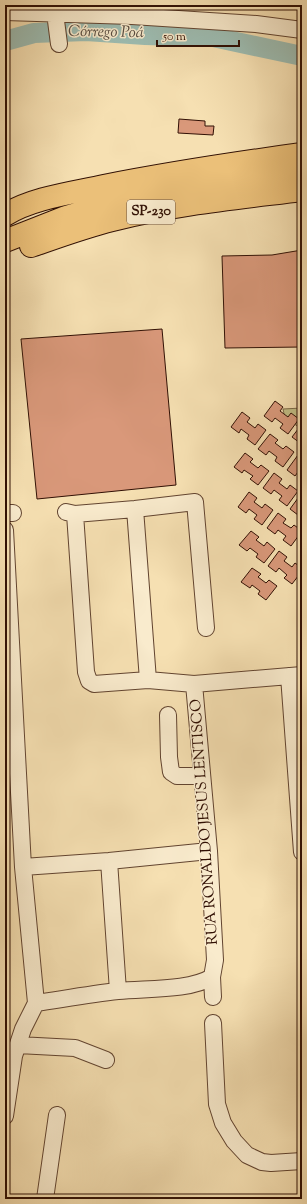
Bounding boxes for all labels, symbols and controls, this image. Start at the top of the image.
water label: Córrego Poá [68,21,144,45]
scale bar [157,22,239,48]
text: 50 m [162,28,186,46]
road number: SP-230 [127,200,175,224]
street label: RUA RONALDO JESUS LENTISCO [186,698,224,946]

